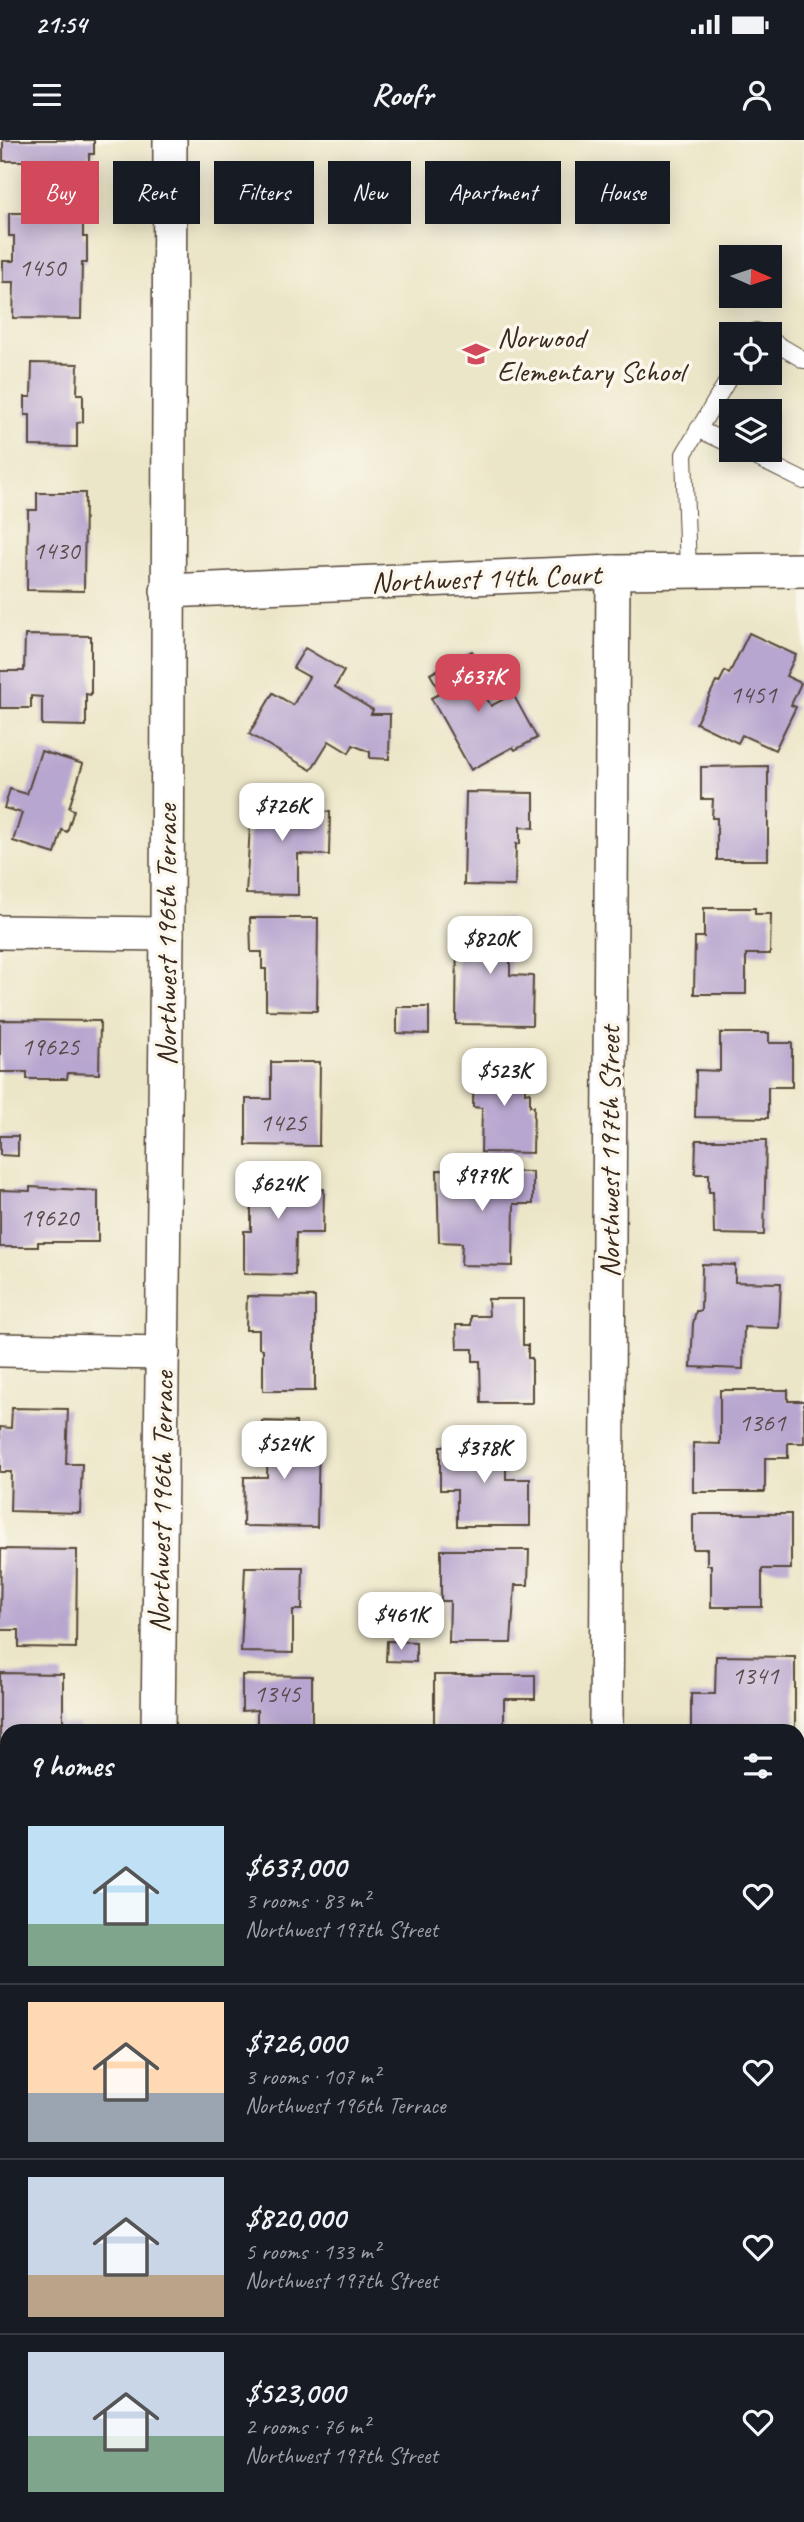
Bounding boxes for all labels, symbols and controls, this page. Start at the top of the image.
text: 21:54 [35,8,87,41]
text: Roofr [371,74,433,115]
icon: menu [28,76,66,114]
icon: person [738,76,776,114]
chip: Buy [21,161,99,224]
chip: Rent [113,161,200,224]
chip: Filters [214,161,314,224]
chip: New [328,161,411,224]
chip: Apartment [425,161,561,224]
chip: House [575,161,670,224]
north arrow [719,245,782,308]
map controls [719,245,782,462]
house number: 1450 [19,251,68,284]
place label: Norwood Elementary School [497,318,689,390]
button: locate [719,322,782,385]
school or university icon: Norwood Elementary School [461,339,491,369]
button: layers [719,399,782,462]
house number: 1430 [33,534,82,567]
street label: Northwest 14th Court [370,555,605,601]
pin: $637K [429,654,527,714]
text: $637K [451,662,505,691]
house number: 1451 [730,678,778,711]
pin: $726K [233,784,331,843]
text: $726K [255,791,309,820]
street label: Northwest 196th Terrace [147,802,185,1066]
pin: $820K [441,916,539,976]
text: $820K [463,924,517,953]
street label: Northwest 197th Street [590,1023,628,1278]
house number: 19625 [21,1030,81,1063]
pin: $523K [455,1048,553,1108]
text: $523K [478,1056,530,1085]
house number: 1425 [260,1106,308,1139]
pin: $979K [433,1154,531,1213]
pin: $624K [229,1161,327,1221]
text: $979K [456,1161,508,1190]
text: $624K [251,1169,305,1198]
house number: 19620 [20,1201,81,1234]
street label: Northwest 196th Terrace [140,1369,182,1633]
house number: 1361 [739,1406,787,1439]
pin: $524K [235,1422,333,1481]
pin: $378K [435,1426,533,1485]
text: $524K [258,1429,310,1458]
text: $378K [458,1433,511,1462]
pin: $461K [352,1592,450,1652]
text: $461K [374,1600,428,1629]
house number: 1341 [732,1659,780,1692]
house number: 1345 [254,1677,302,1710]
text: 9 homes [28,1747,112,1785]
icon: filters [739,1747,777,1785]
text: $637,000 [245,1848,346,1886]
icon: home [84,1854,168,1938]
icon: heart [739,1877,777,1915]
text: 3 rooms · 83 m² [245,1886,369,1915]
text: Northwest 197th Street [245,1915,438,1944]
text: $726,000 [245,2024,346,2062]
icon: home [84,2030,168,2114]
icon: heart [739,2053,777,2091]
text: 3 rooms · 107 m² [245,2062,380,2091]
text: Northwest 196th Terrace [245,2091,446,2120]
text: $820,000 [245,2199,345,2237]
icon: home [84,2205,168,2289]
icon: heart [739,2228,777,2266]
text: 5 rooms · 133 m² [245,2237,380,2266]
text: Northwest 197th Street [245,2266,438,2295]
text: $523,000 [245,2374,345,2412]
icon: home [84,2380,168,2464]
icon: heart [739,2403,777,2441]
text: 2 rooms · 76 m² [245,2412,369,2441]
text: Northwest 197th Street [245,2441,438,2470]

